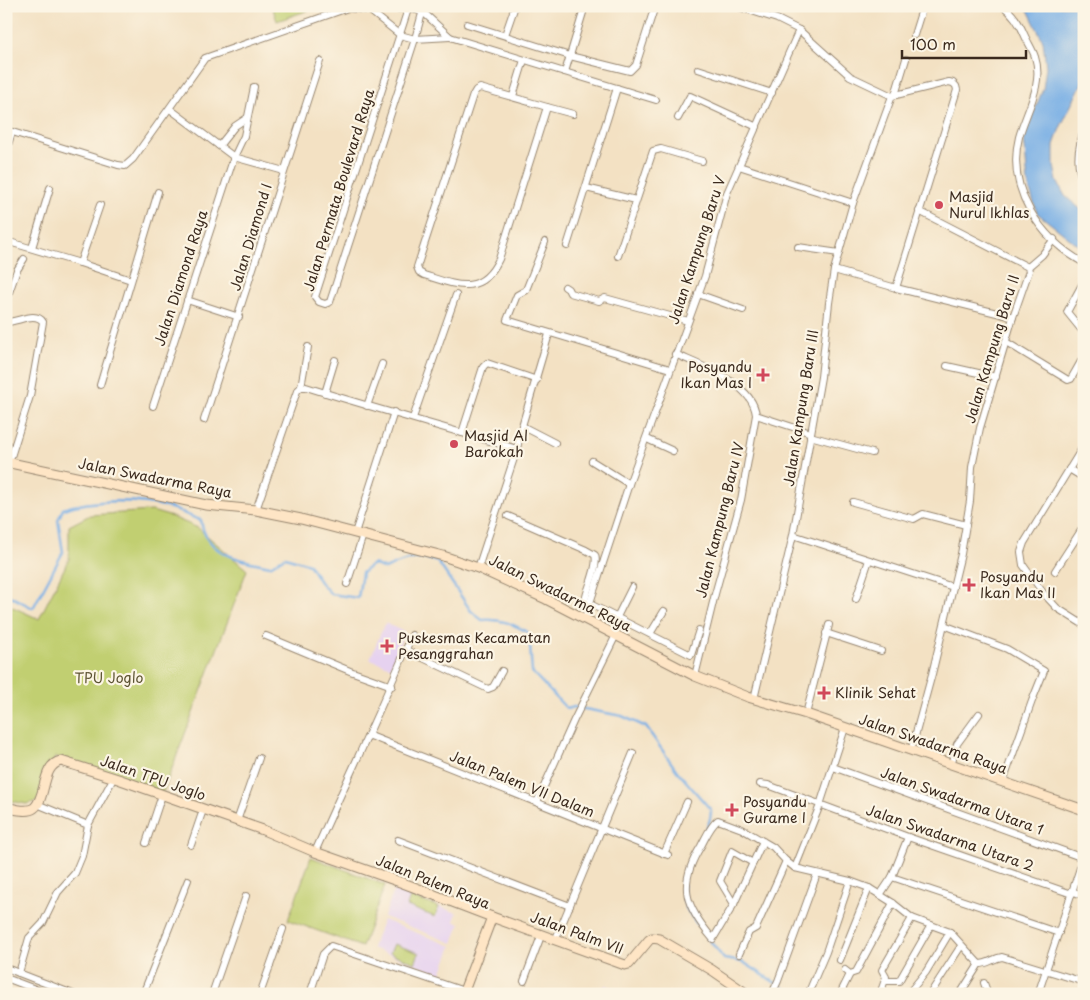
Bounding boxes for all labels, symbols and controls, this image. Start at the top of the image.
scale bar [902,28,1026,60]
text: 100 m [910,32,956,55]
street label: Jalan Permata Boulevard Raya [298,86,379,294]
street label: Jalan Kampung Baru V [663,173,731,327]
street label: Jalan Diamond I [224,181,277,293]
place label: Masjid Nurul Ikhlas [949,186,1029,223]
marker: Masjid Nurul Ikhlas [933,199,945,211]
street label: Jalan Diamond Raya [149,207,212,348]
street label: Jalan Kampung Baru II [959,272,1024,426]
street label: Jalan Kampung Baru III [778,328,823,488]
place label: Posyandu Ikan Mas I [680,356,752,393]
marker: Posyandu Ikan Mas I [756,368,770,382]
place label: Masjid Al Barokah [464,425,528,462]
marker: Masjid Al Barokah [448,438,460,450]
street label: Jalan Kampung Baru IV [690,439,749,600]
street label: Jalan Swadarma Raya [77,452,234,503]
street label: Jalan Swadarma Raya [486,549,635,636]
place label: Posyandu Ikan Mas II [980,566,1056,603]
marker: Posyandu Ikan Mas II [962,578,976,592]
place label: Puskesmas Kecamatan Pesanggrahan [398,627,551,664]
marker: Puskesmas Kecamatan Pesanggrahan [380,639,394,653]
park label: TPU Joglo [75,667,144,688]
place label: Klinik Sehat [835,682,916,703]
marker: Klinik Sehat [817,686,831,700]
street label: Jalan Swadarma Raya [856,708,1011,779]
street label: Jalan Palem VII Dalam [447,745,598,822]
street label: Jalan TPU Joglo [98,750,209,805]
street label: Jalan Swadarma Utara 1 [878,761,1047,840]
place label: Posyandu Gurame I [743,791,807,828]
street label: Jalan Swadarma Utara 2 [863,799,1037,876]
marker: Posyandu Gurame I [725,803,739,817]
street label: Jalan Palem Raya [373,849,494,914]
street label: Jalan Palm VII [528,906,627,959]

